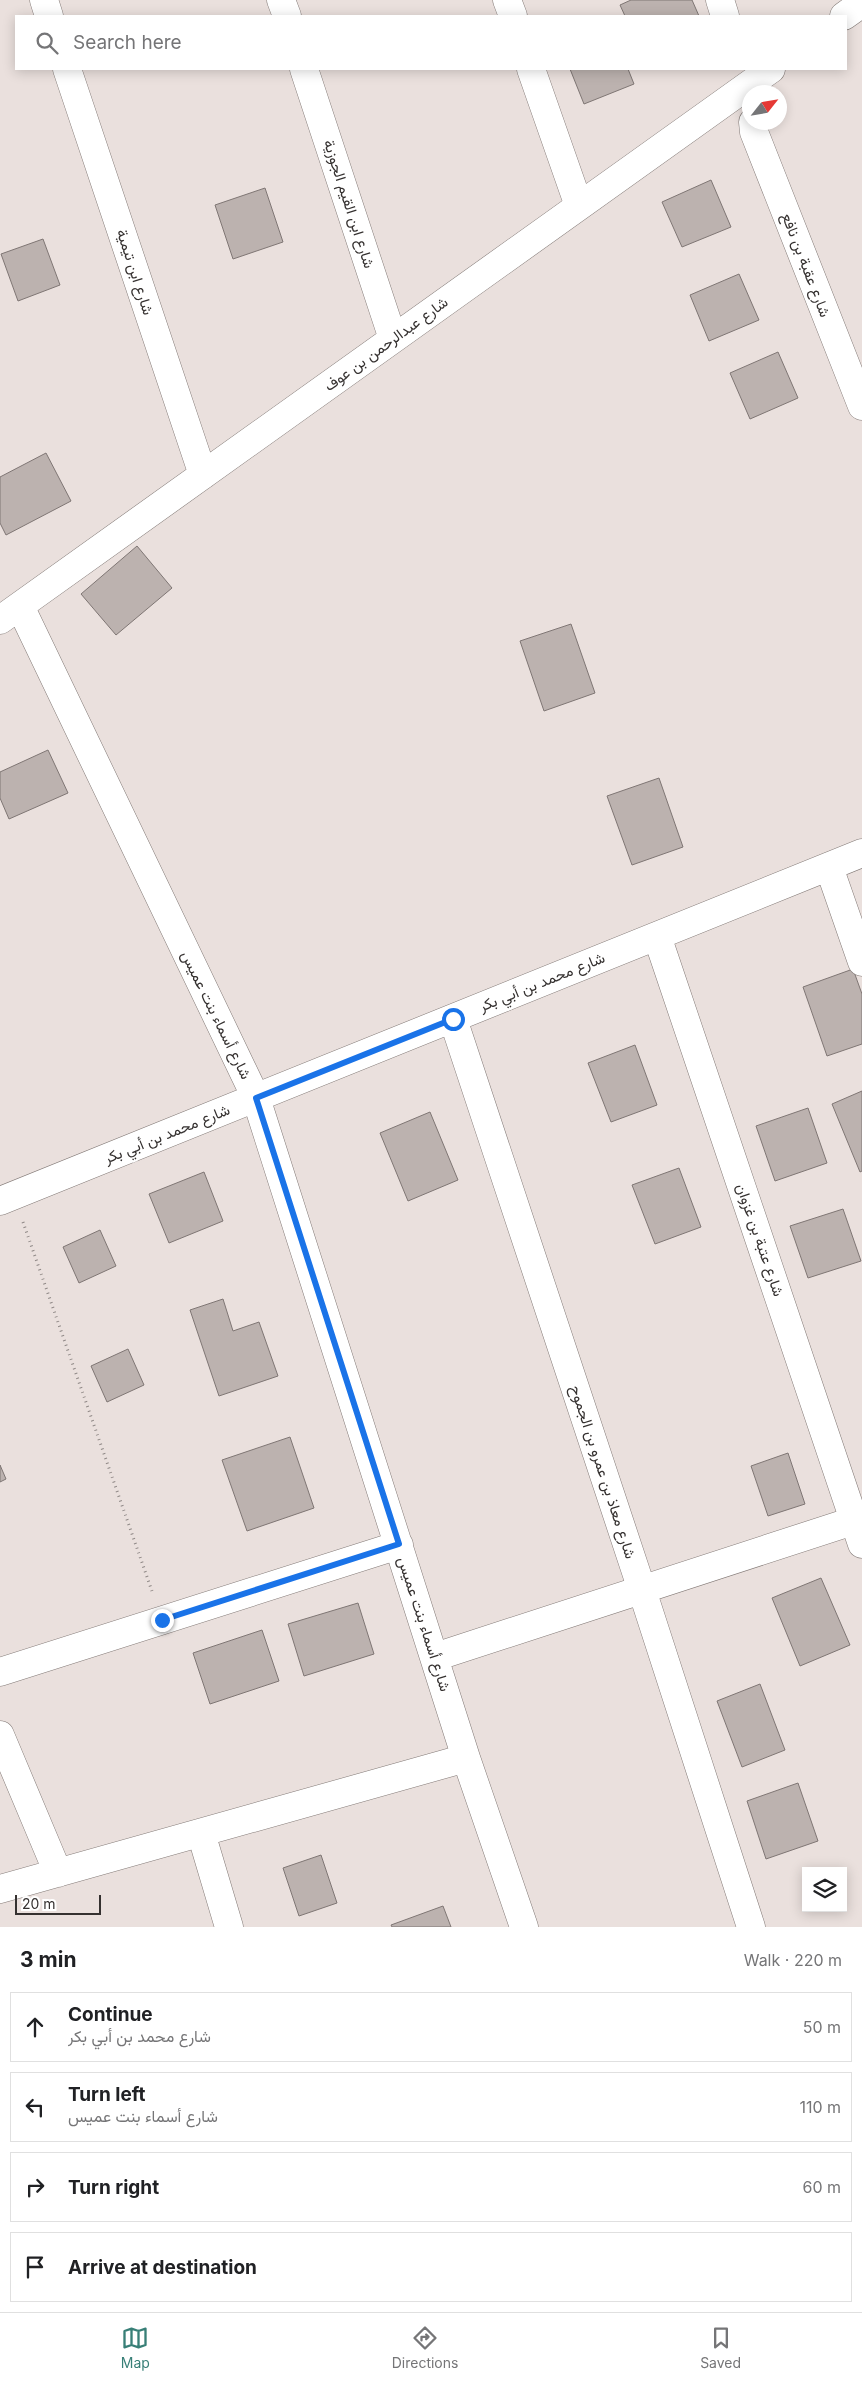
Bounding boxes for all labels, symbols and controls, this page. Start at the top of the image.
search box [15,15,847,70]
icon: search [33,29,61,57]
text: Search here [73,31,182,54]
north arrow [742,85,787,130]
street label: شارع ابن القيم الجوزية [318,137,379,271]
street label: شارع عقبة بن نافع [776,210,835,321]
street label: شارع ابن تيمية [111,226,158,318]
street label: شارع عبدالرحمن بن عوف [320,292,453,397]
street label: شارع أسماء بنت عميس [175,947,256,1083]
street label: شارع محمد بن أبي بكر [475,948,609,1020]
route start [442,1008,465,1031]
street label: شارع محمد بن أبي بكر [100,1100,234,1172]
street label: شارع عتبة بن غزوان [730,1181,789,1299]
street label: شارع معاذ بن عمرو بن الجموح [565,1383,641,1562]
street label: شارع أسماء بنت عميس [392,1554,455,1694]
route end [151,1609,174,1632]
map controls [802,1867,847,1912]
button: layers [802,1867,847,1912]
scale bar [15,1892,101,1915]
text: 20 m [22,1895,56,1912]
text: 3 min [20,1947,76,1972]
text: Walk · 220 m [744,1950,842,1970]
text: Continue [68,2003,153,2026]
icon: ahead [21,2013,49,2041]
text: 50 m [803,2017,841,2037]
text: شارع محمد بن أبي بكر [68,2026,211,2046]
text: Turn left [68,2083,146,2106]
icon: left [21,2093,49,2121]
text: 110 m [799,2097,841,2117]
text: شارع أسماء بنت عميس [68,2106,218,2126]
icon: right [21,2173,49,2201]
text: Turn right [68,2176,159,2199]
text: 60 m [802,2177,841,2197]
icon: arrive [21,2253,49,2281]
text: Arrive at destination [68,2256,257,2279]
tab: Map [121,2324,150,2371]
tab: Directions [392,2324,458,2371]
tab: Saved [700,2324,741,2371]

